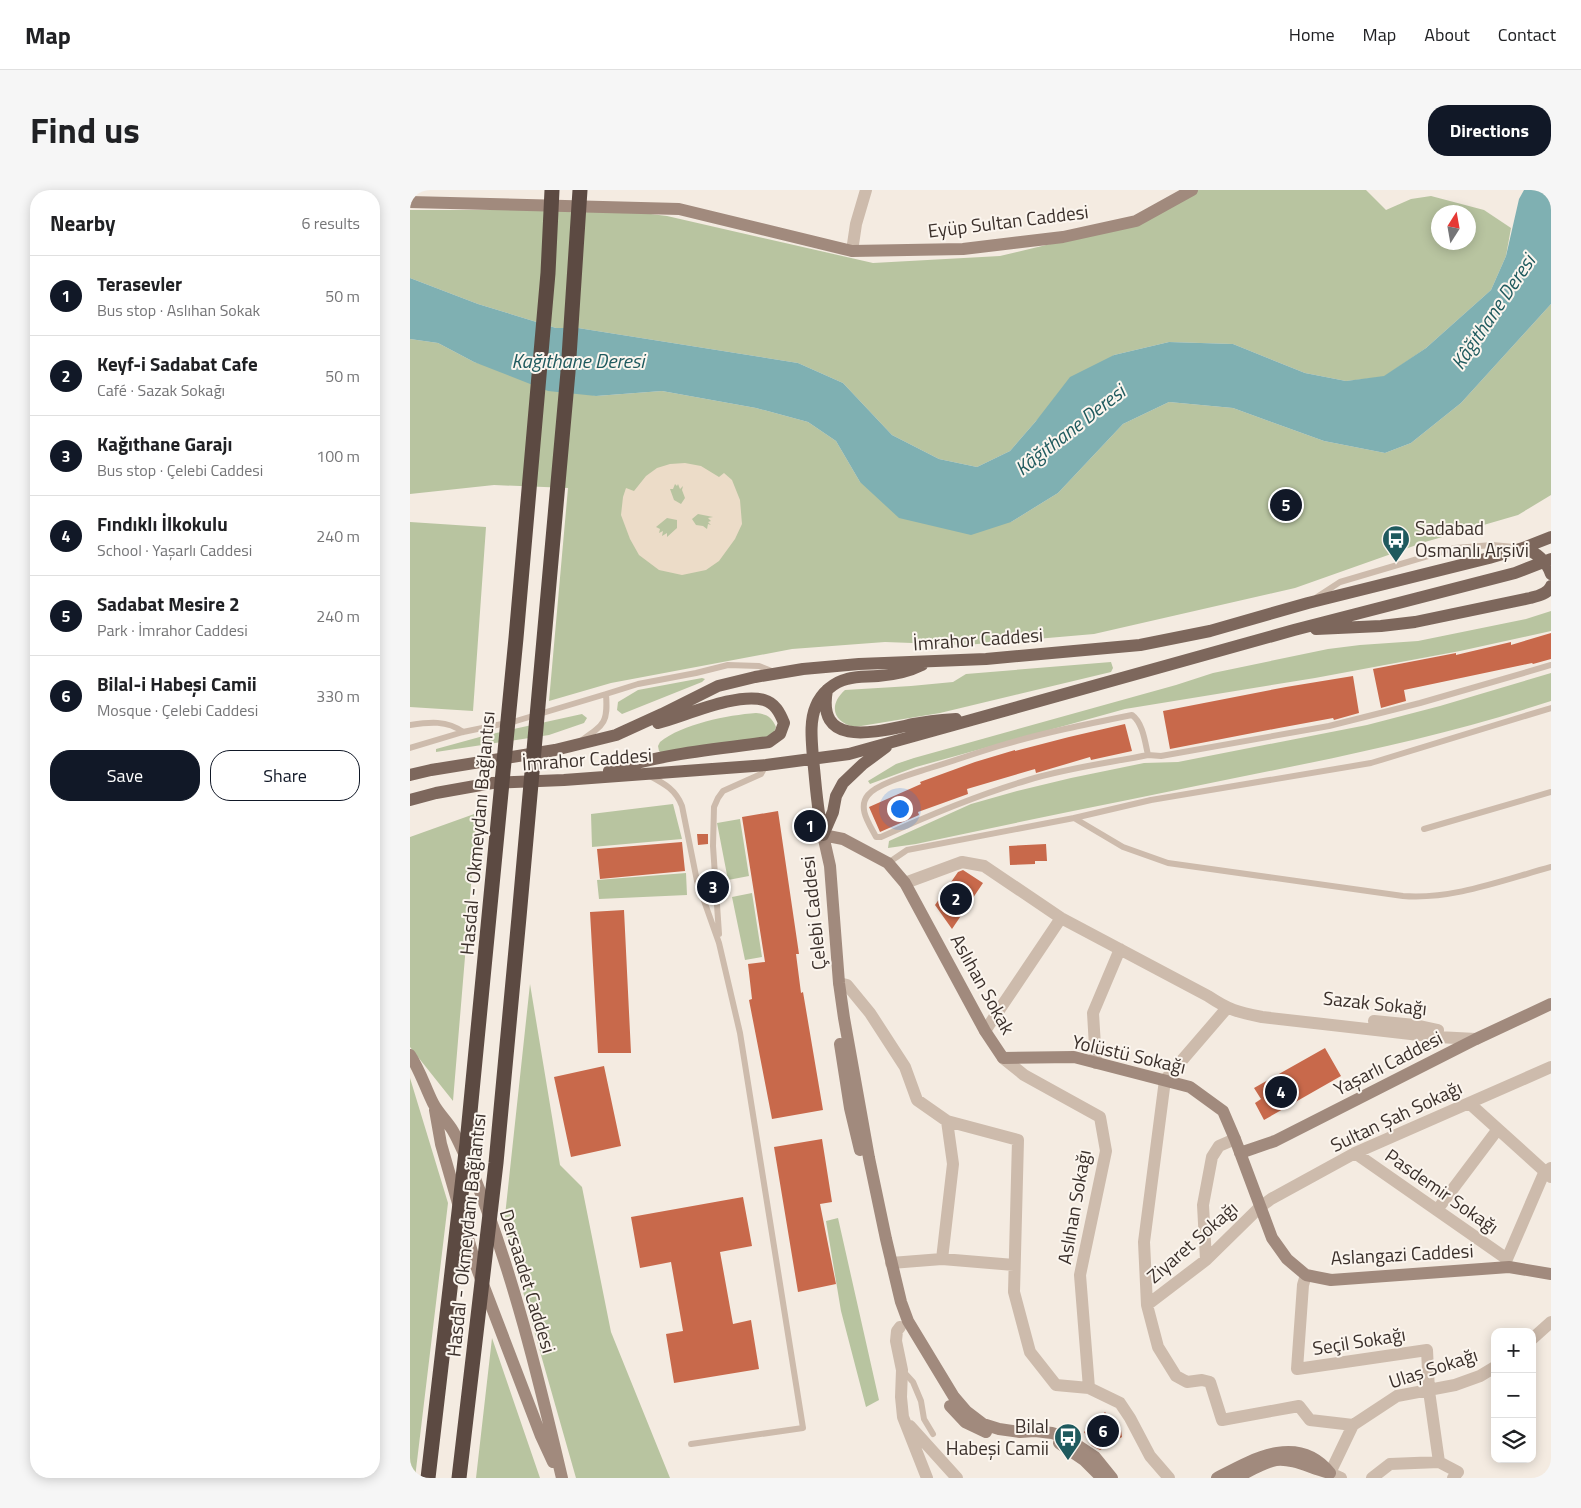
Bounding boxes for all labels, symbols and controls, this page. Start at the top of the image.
text: Map [25,17,71,53]
text: Home [1289,21,1335,48]
text: Map [1363,21,1396,48]
text: About [1424,21,1470,48]
text: Contact [1498,21,1556,48]
text: Find us [30,103,140,157]
button: Directions [1428,105,1551,156]
street label: Eyüp Sultan Caddesi [926,196,1090,245]
north arrow [1431,205,1476,250]
text: Nearby [50,207,115,239]
text: 6 results [301,211,360,235]
water label: Kâğıthane Deresi [1443,246,1544,375]
text: Terasevler [97,269,182,298]
text: 1 [62,284,70,308]
text: 50 m [325,284,360,308]
text: Bus stop · Aslıhan Sokak [97,298,260,322]
water label: Kağıthane Deresi [512,345,647,376]
text: Keyf-i Sadabat Cafe [97,349,258,378]
text: 2 [62,364,70,388]
text: 50 m [325,364,360,388]
water label: Kâğıthane Deresi [1008,375,1134,483]
text: Café · Sazak Sokağı [97,378,225,402]
text: Kağıthane Garajı [97,429,232,458]
text: 3 [62,444,70,468]
text: 100 m [316,444,360,468]
text: Bus stop · Çelebi Caddesi [97,458,263,482]
pin: 5 [1270,486,1302,524]
text: Fındıklı İlkokulu [97,509,228,538]
place label: Sadabad Osmanlı Arşivi [1415,513,1529,564]
text: 4 [62,524,70,548]
text: 240 m [316,524,360,548]
bus stop icon: Sadabad Osmanlı Arşivi [1381,524,1411,563]
text: School · Yaşarlı Caddesi [97,538,252,562]
text: Sadabat Mesire 2 [97,589,240,618]
text: 5 [62,604,70,628]
text: 240 m [316,604,360,628]
text: Park · İmrahor Caddesi [97,618,248,642]
street label: İmrahor Caddesi [912,619,1044,658]
text: Bilal-i Habeşi Camii [97,669,257,698]
text: 6 [62,684,70,708]
text: 330 m [316,684,360,708]
text: Mosque · Çelebi Caddesi [97,698,258,722]
street label: Hasdal - Okmeydanı Bağlantısı [451,710,502,956]
street label: İmrahor Caddesi [521,739,653,778]
button: Save [50,750,200,801]
button: Share [210,750,360,801]
your location [887,796,913,822]
pin: 1 [794,807,826,845]
street label: Çelebi Caddesi [792,855,833,972]
pin: 3 [697,868,729,906]
pin: 2 [940,880,972,918]
street label: Aslıhan Sokak [944,928,1023,1039]
street label: Sazak Sokağı [1322,983,1428,1022]
street label: Yaşarlı Caddesi [1328,1023,1447,1102]
street label: Yolüstü Sokağı [1069,1026,1189,1081]
street label: Sultan Şah Sokağı [1325,1072,1466,1159]
pin: 4 [1265,1073,1297,1111]
street label: Hasdal - Okmeydanı Bağlantısı [438,1112,493,1358]
street label: Pasdemir Sokağı [1380,1141,1505,1241]
street label: Aslıhan Sokağı [1049,1147,1098,1266]
street label: Ziyaret Sokağı [1140,1194,1244,1289]
street label: Dersaadet Caddesi [493,1205,564,1356]
street label: Aslangazi Caddesi [1330,1235,1474,1272]
street label: Seçil Sokağı [1310,1319,1407,1362]
map controls [1491,1328,1536,1463]
button: + [1491,1328,1536,1373]
street label: Ulaş Sokağı [1385,1340,1481,1396]
button: − [1491,1373,1536,1418]
place label: Bilal Habeşi Camii [946,1411,1049,1462]
pin: 6 [1087,1412,1119,1450]
button: layers [1491,1418,1536,1463]
bus stop icon: Bilal Habeşi Camii [1053,1422,1083,1461]

